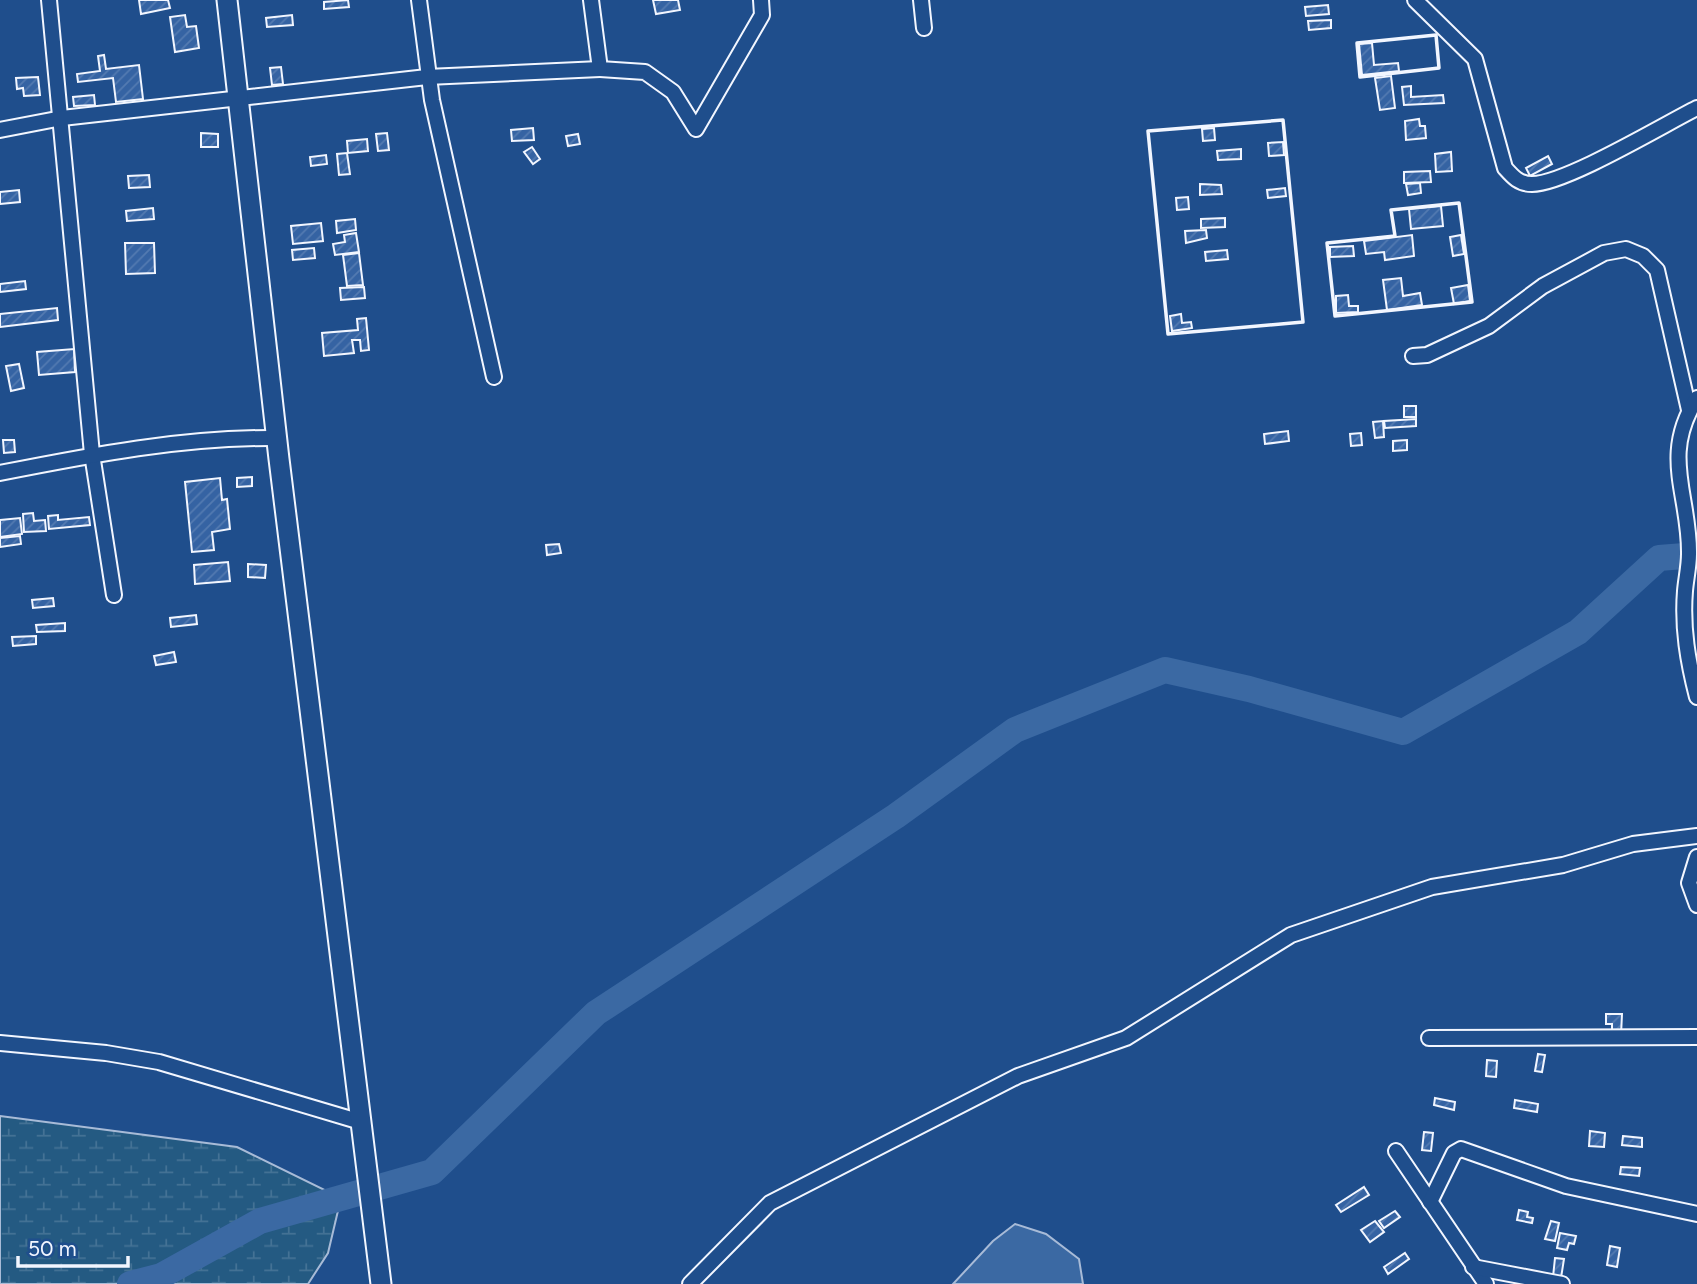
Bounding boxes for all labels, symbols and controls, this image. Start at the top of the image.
scale bar [18,1224,128,1268]
text: 50 m [28,1236,77,1261]

